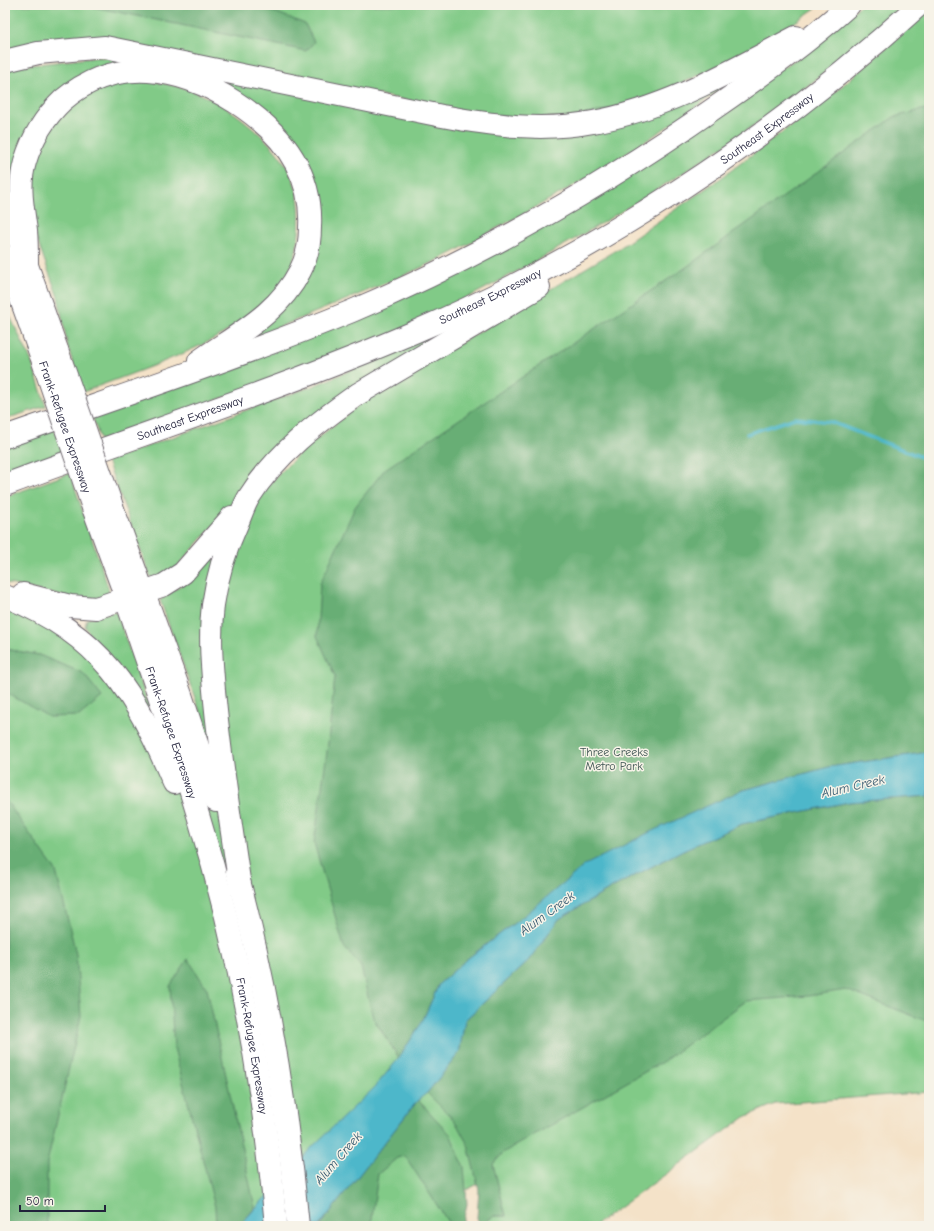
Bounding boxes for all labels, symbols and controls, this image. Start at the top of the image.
street label: Southeast Expressway [718,89,817,167]
street label: Southeast Expressway [437,265,544,327]
street label: Frank-Refugee Expressway [36,359,94,495]
street label: Southeast Expressway [135,392,246,443]
street label: Frank-Refugee Expressway [143,665,200,801]
park label: Three Creeks Metro Park [580,745,648,773]
water label: Alum Creek [819,771,887,801]
water label: Alum Creek [516,888,578,939]
street label: Frank-Refugee Expressway [233,976,270,1116]
water label: Alum Creek [311,1128,365,1188]
scale bar [20,1187,105,1213]
text: 50 m [26,1194,54,1208]

